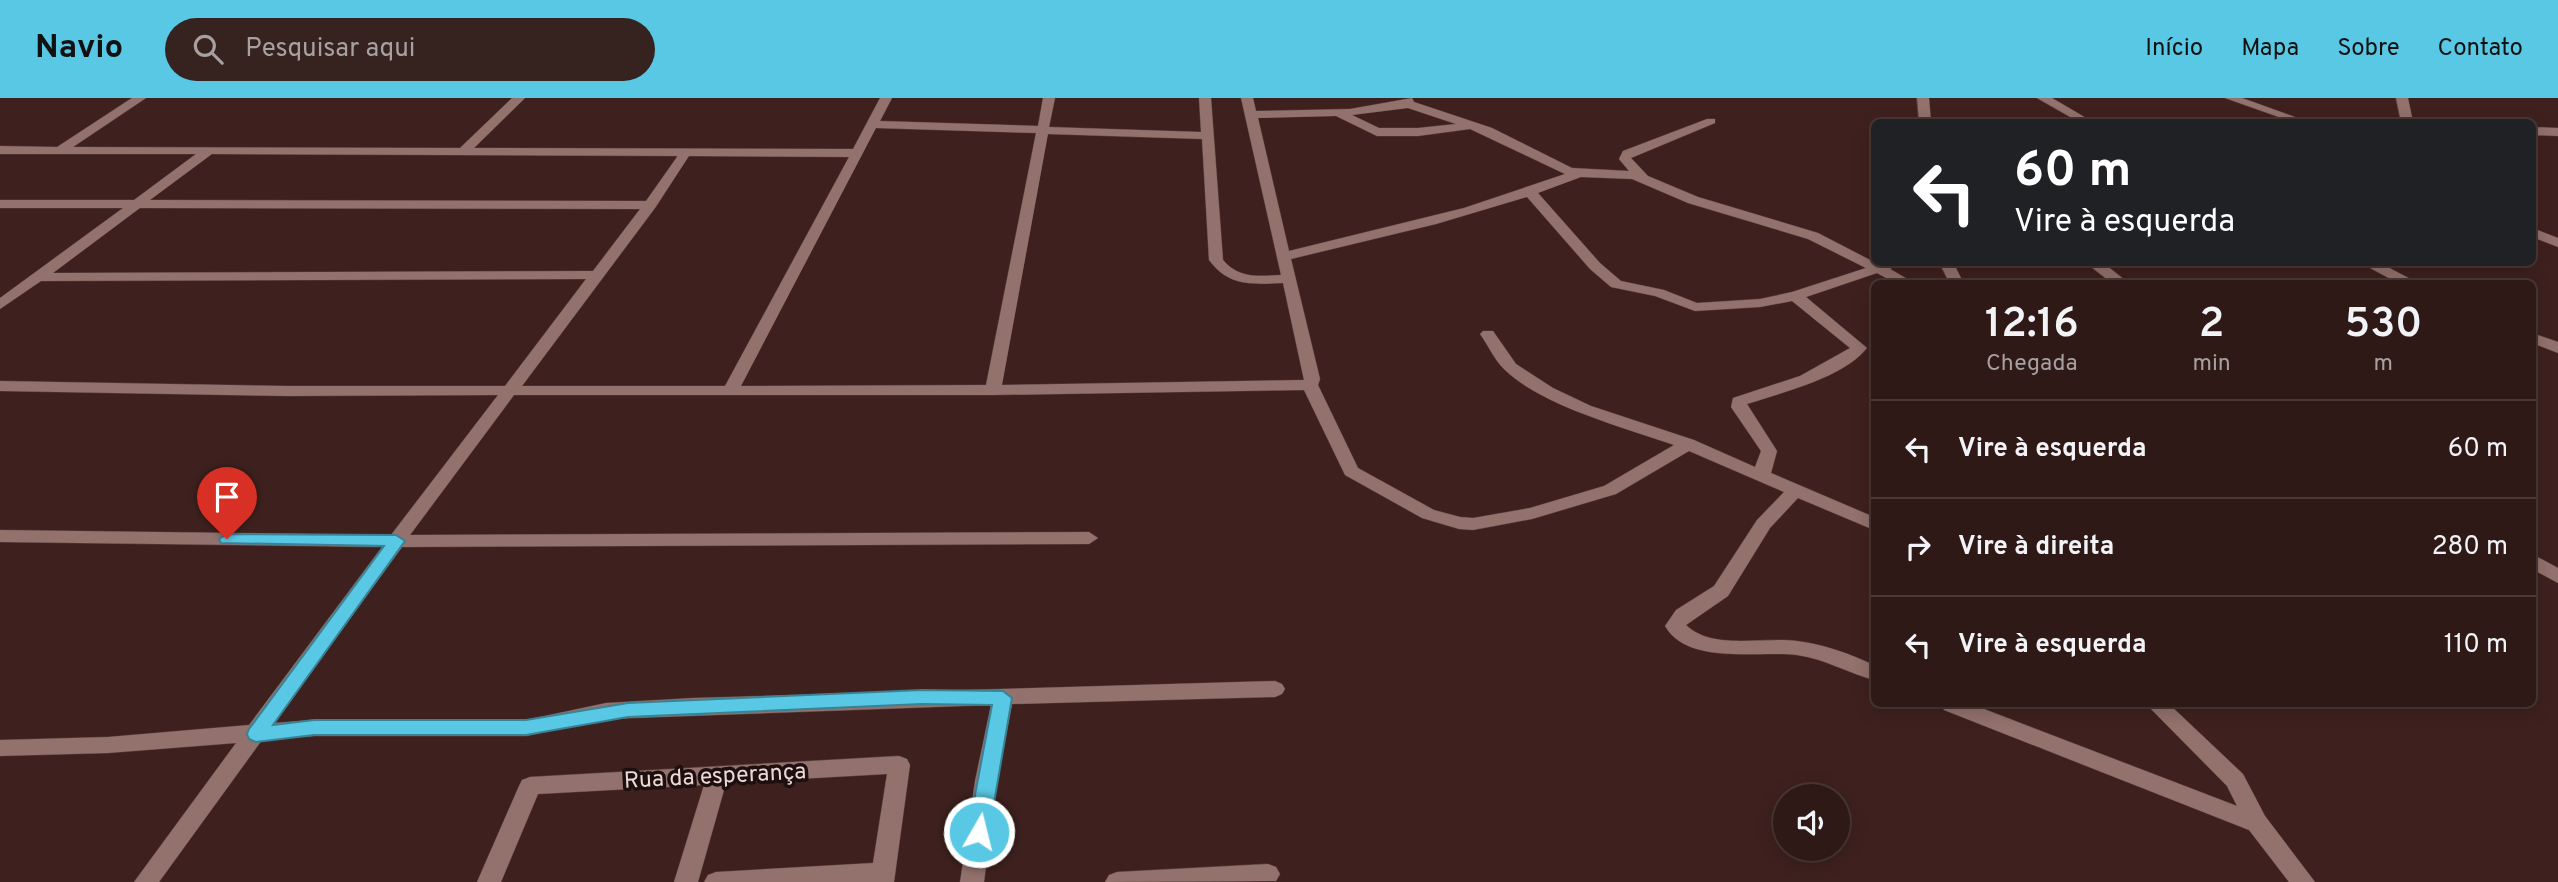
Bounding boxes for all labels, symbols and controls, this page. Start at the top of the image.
search box [165,18,655,81]
text: Navio [35,28,123,70]
icon: search [189,30,227,68]
text: Pesquisar aqui [245,33,415,66]
text: Início [2145,34,2203,64]
text: Mapa [2241,34,2299,64]
text: Sobre [2337,34,2400,64]
text: Contato [2438,34,2523,64]
text: 60 m [2014,142,2132,204]
icon: left [1899,147,1990,238]
text: Vire à esquerda [2014,203,2235,243]
text: 12:16 [1985,299,2079,352]
text: 2 [2199,299,2224,352]
text: 530 [2344,299,2422,352]
text: Chegada [1986,350,2078,379]
text: min [2192,350,2231,379]
text: m [2374,350,2393,379]
icon: left [1899,430,1937,468]
text: Vire à esquerda [1958,433,2146,466]
text: 60 m [2448,433,2508,466]
pin [197,467,257,539]
icon: arrive [208,478,246,516]
icon: right [1899,528,1937,566]
text: Vire à direita [1958,531,2114,564]
text: 280 m [2432,531,2508,564]
icon: left [1899,626,1937,664]
text: Vire à esquerda [1958,629,2146,662]
text: 110 m [2444,629,2508,662]
street label: Rua da esperança [623,758,807,797]
map controls [1773,784,1850,861]
button: sound [1773,784,1850,861]
position arrow [942,795,1016,869]

